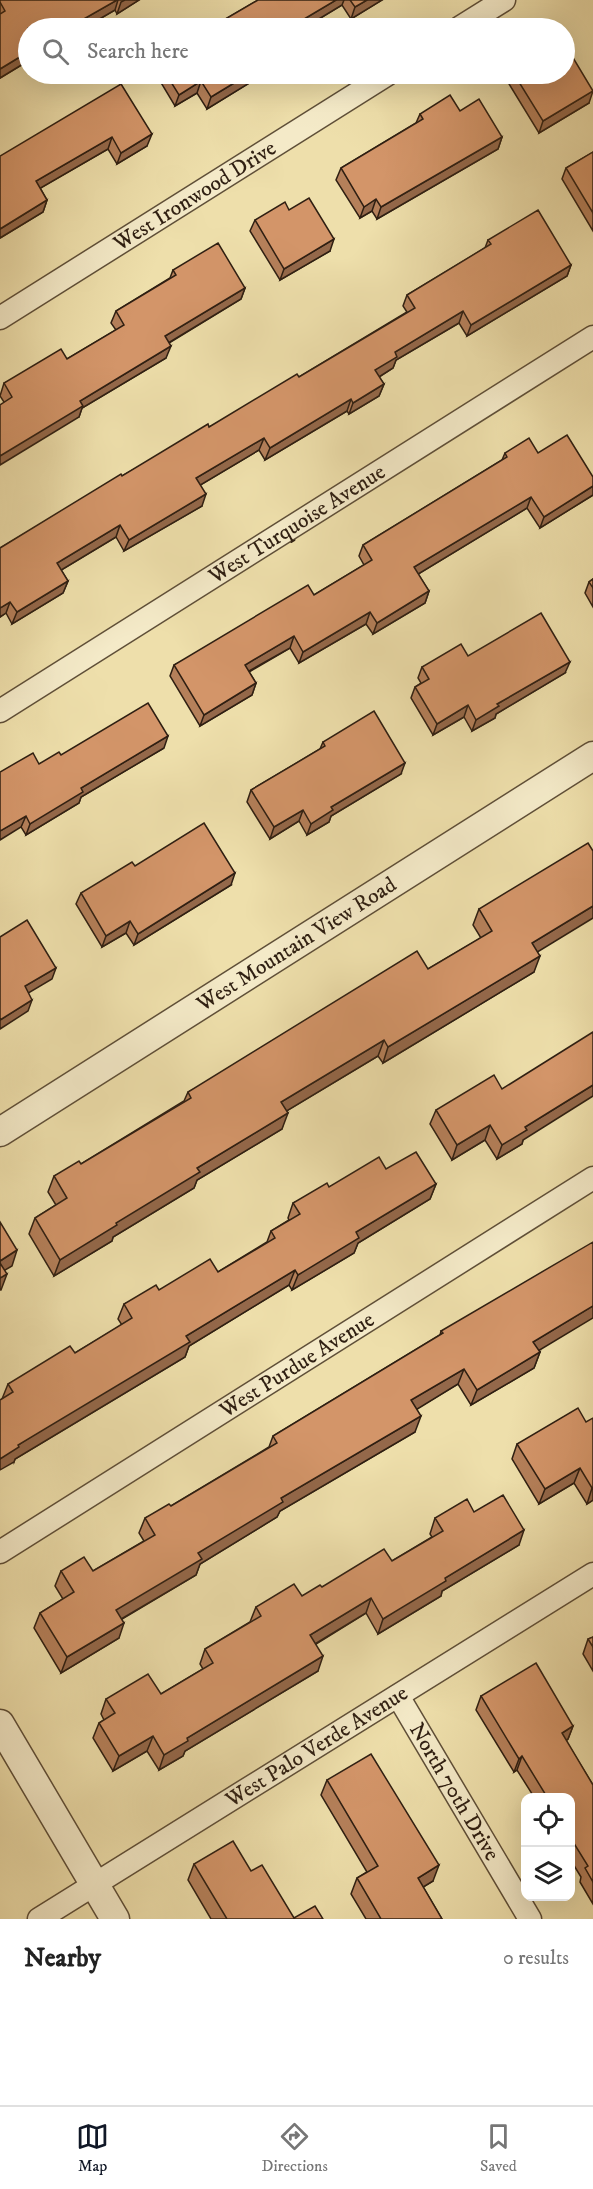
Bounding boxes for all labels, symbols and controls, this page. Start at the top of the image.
search box [18,18,575,84]
icon: search [39,35,72,68]
text: Search here [87,38,189,65]
street label: West Ironwood Drive [108,134,281,257]
street label: West Turquoise Avenue [203,458,390,590]
street label: West Mountain View Road [191,871,401,1018]
street label: West Purdue Avenue [214,1306,379,1424]
street label: West Palo Verde Avenue [220,1679,413,1814]
street label: North 70th Drive [403,1718,506,1865]
map controls [521,1793,575,1901]
button: locate [521,1793,575,1847]
button: layers [521,1847,575,1901]
text: Nearby [24,1942,101,1975]
text: 0 results [503,1946,569,1971]
tab: Map [76,2120,109,2176]
tab: Directions [261,2120,328,2176]
tab: Saved [480,2120,517,2176]

